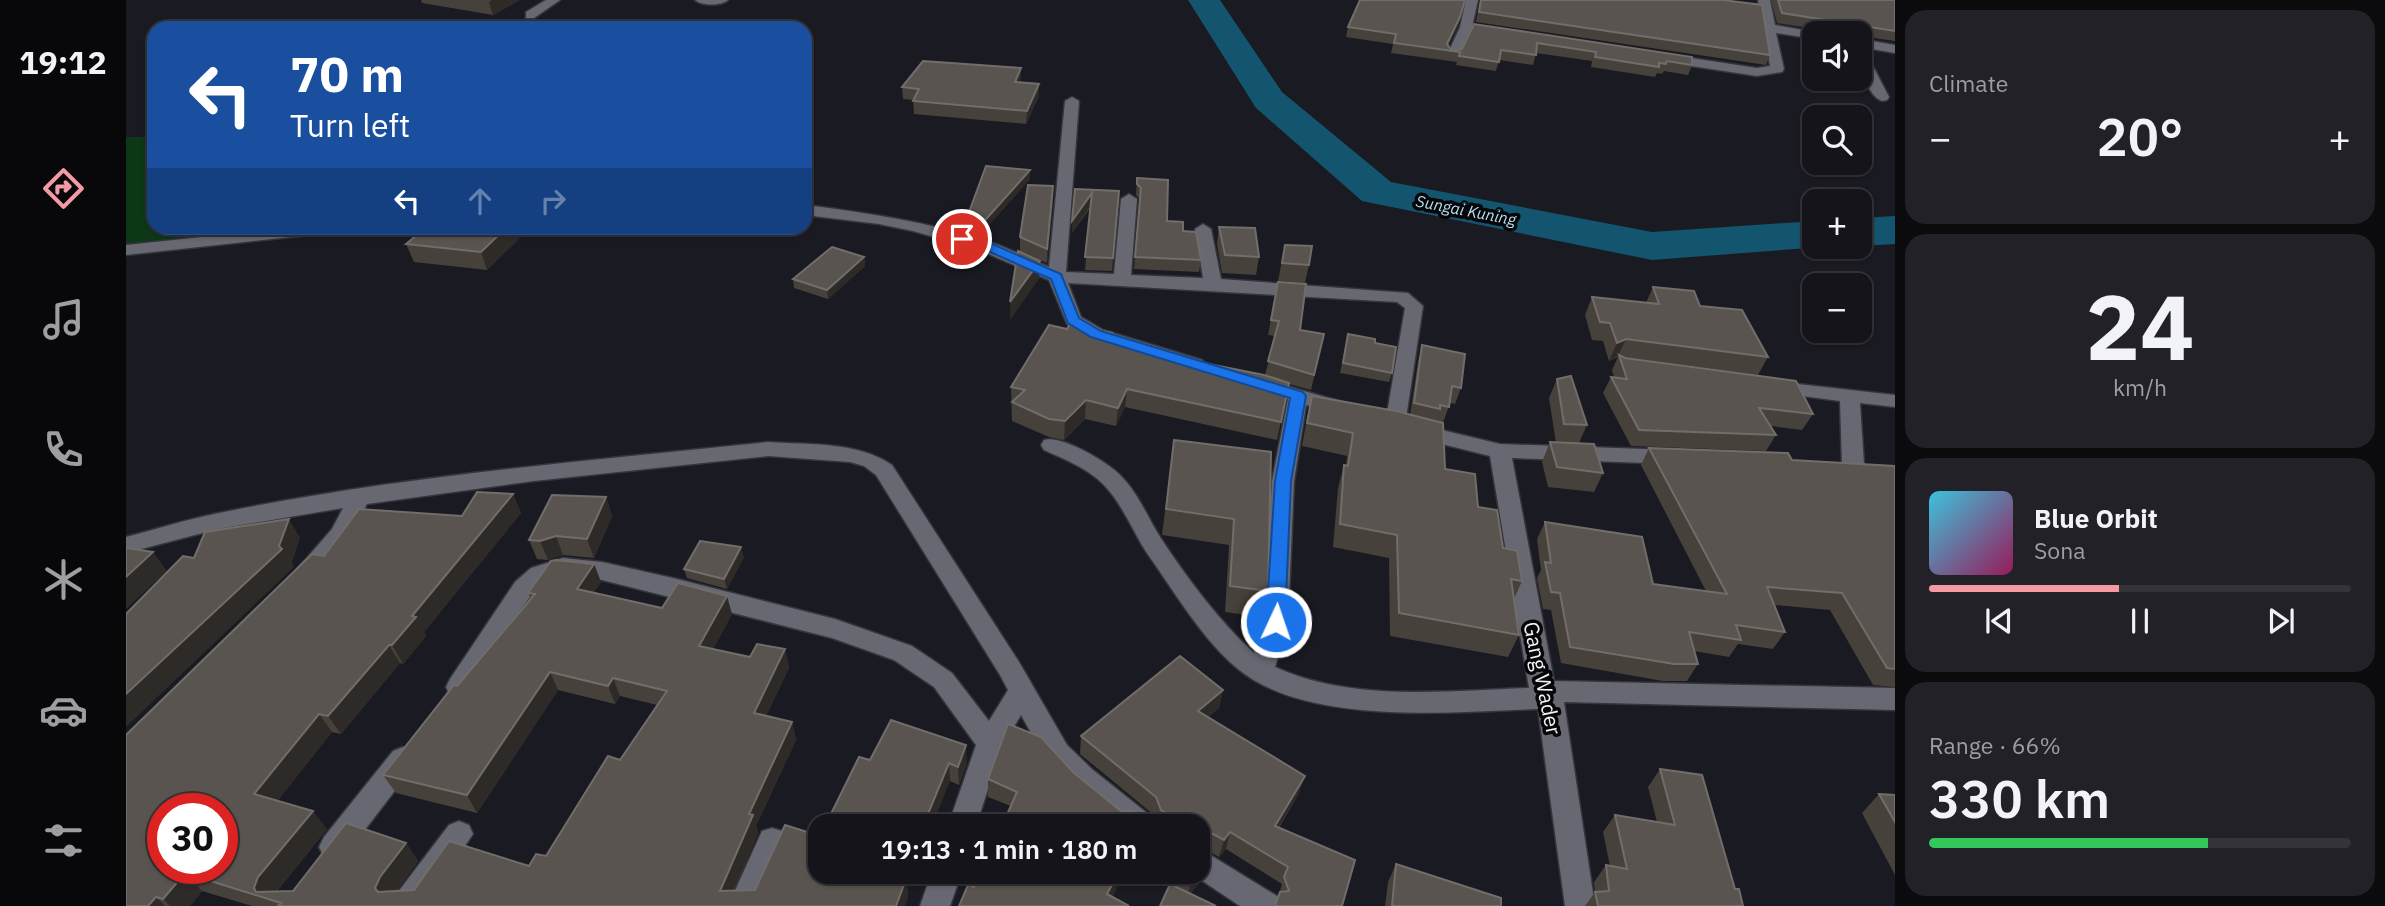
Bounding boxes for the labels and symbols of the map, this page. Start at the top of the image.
water label: Sungai Kuning [1414,190,1519,230]
pin [932,209,992,269]
position arrow [1239,585,1313,659]
street label: Gang Wader [1517,619,1569,737]
speed limit sign: 30 [147,793,238,884]

